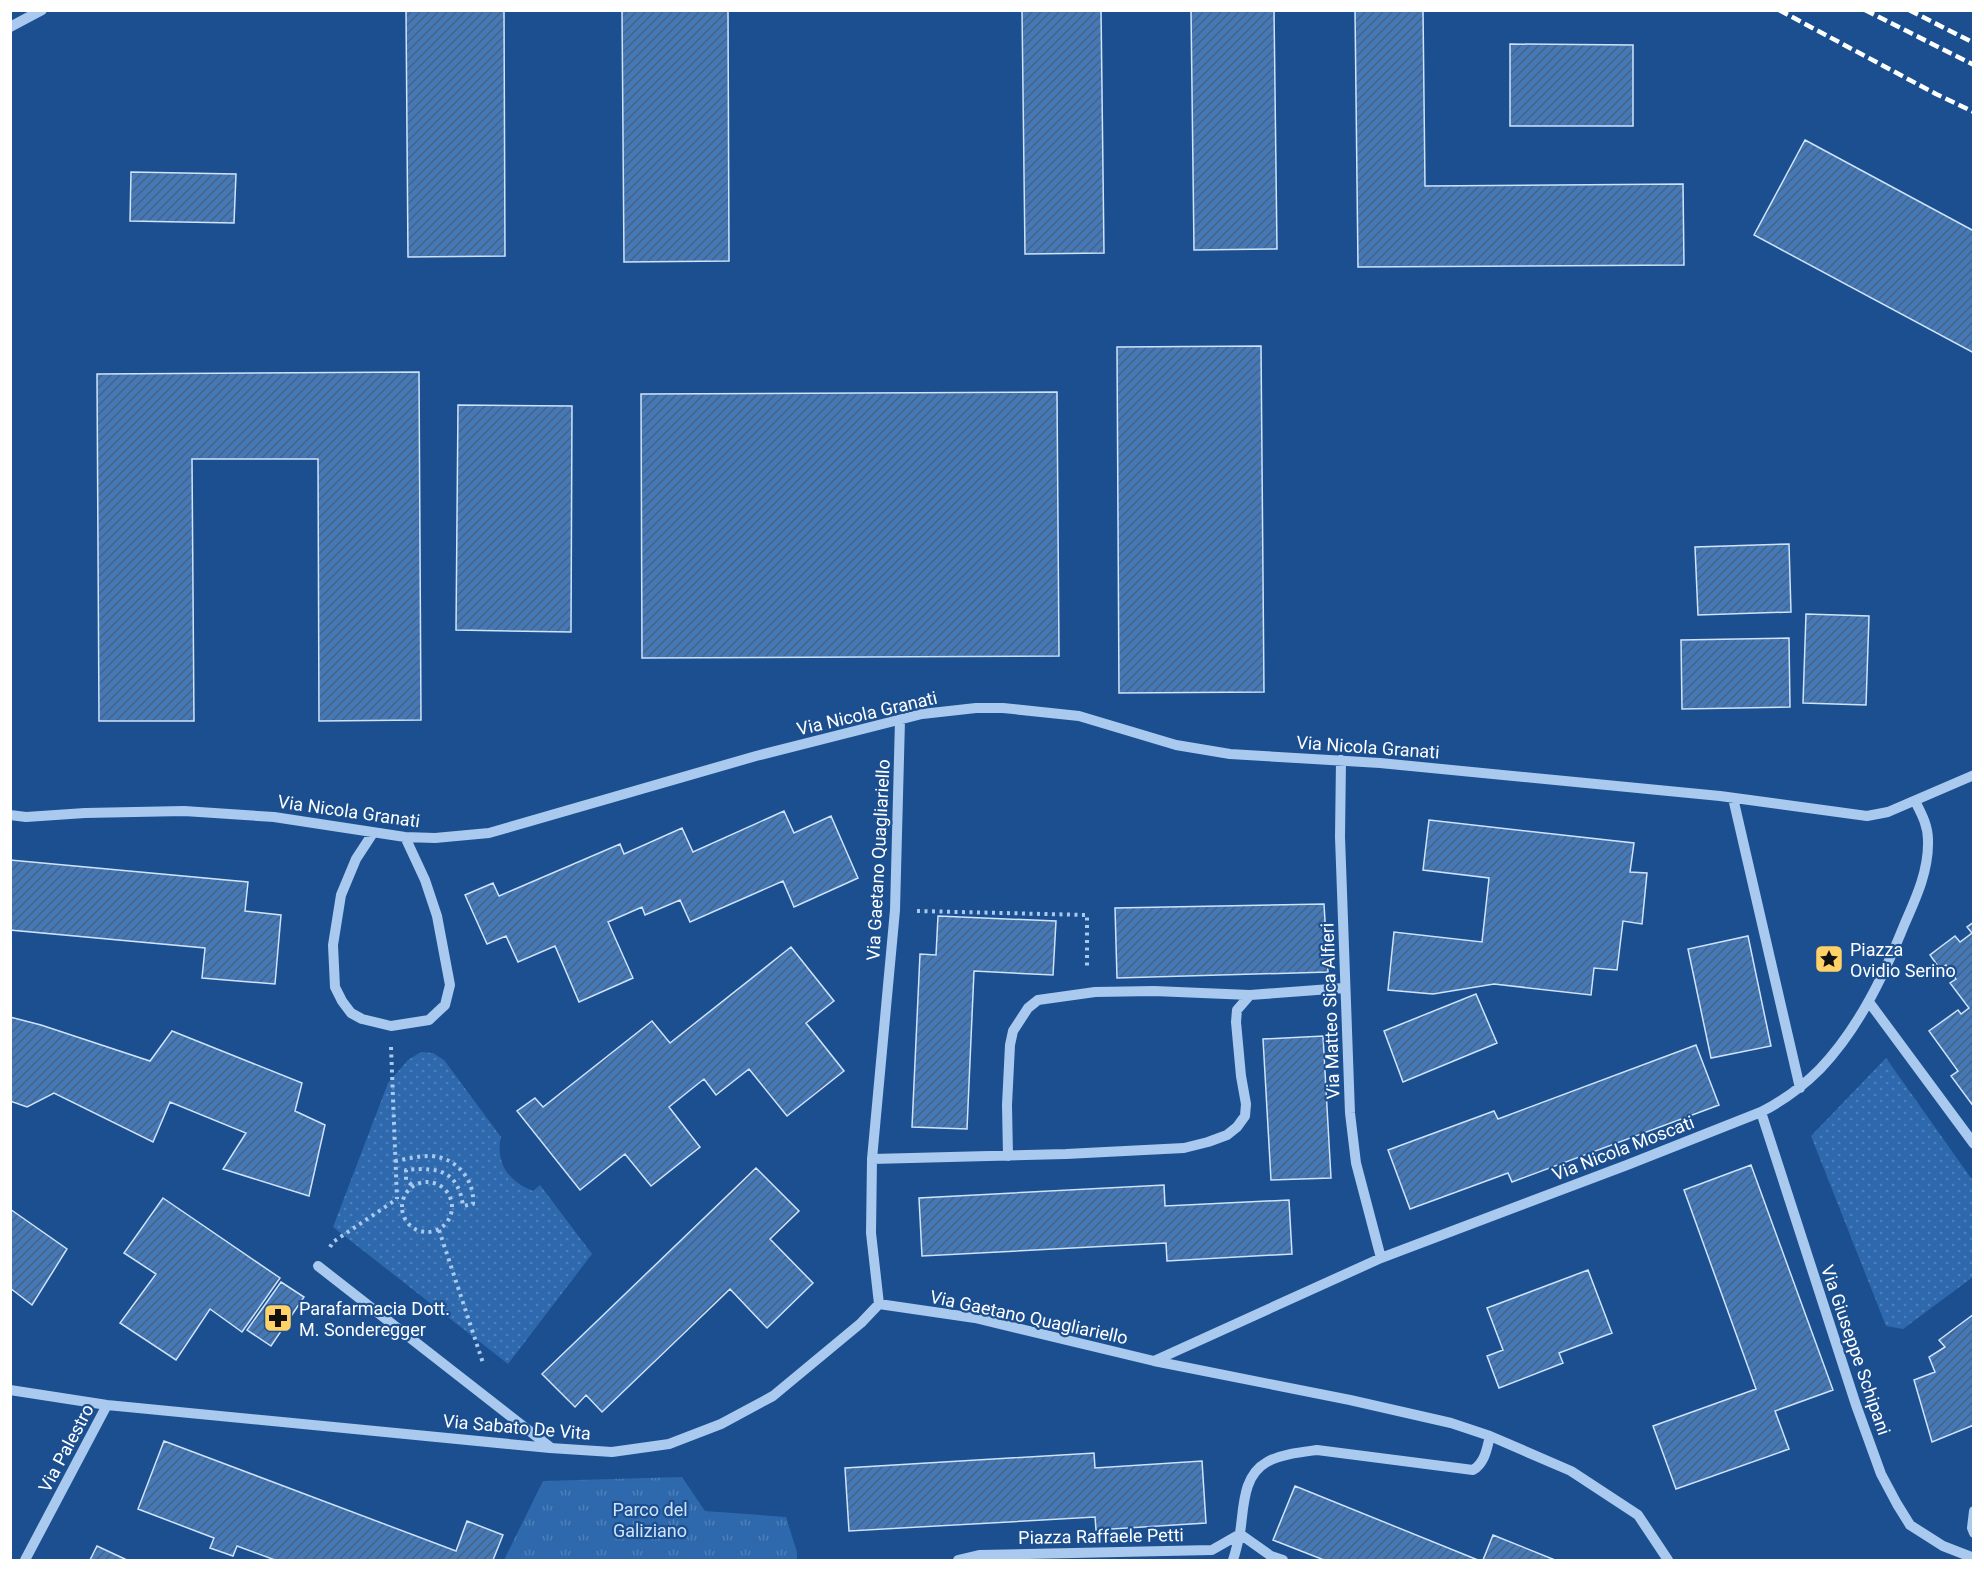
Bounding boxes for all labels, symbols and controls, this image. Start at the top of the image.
street label: Via Nicola Granati [795,687,939,739]
street label: Via Nicola Granati [1296,732,1440,762]
street label: Via Gaetano Quagliariello [862,759,894,961]
street label: Via Nicola Granati [277,791,421,831]
street label: Via Matteo Sica Alfieri [1316,922,1344,1100]
place label: Piazza Ovidio Serino [1850,939,1956,981]
place icon: Piazza Ovidio Serino [1813,943,1845,975]
street label: Via Nicola Moscati [1549,1111,1697,1185]
street label: Via Giuseppe Schipani [1817,1262,1895,1438]
street label: Via Gaetano Quagliariello [928,1286,1130,1348]
place label: Parafarmacia Dott. M. Sonderegger [299,1298,450,1340]
pharmacy icon: Parafarmacia Dott. M. Sonderegger [262,1302,294,1334]
street label: Via Palestro [34,1400,98,1496]
street label: Via Sabato De Vita [442,1410,592,1444]
park label: Parco del Galiziano [612,1499,688,1541]
street label: Piazza Raffaele Petti [1018,1524,1184,1548]

